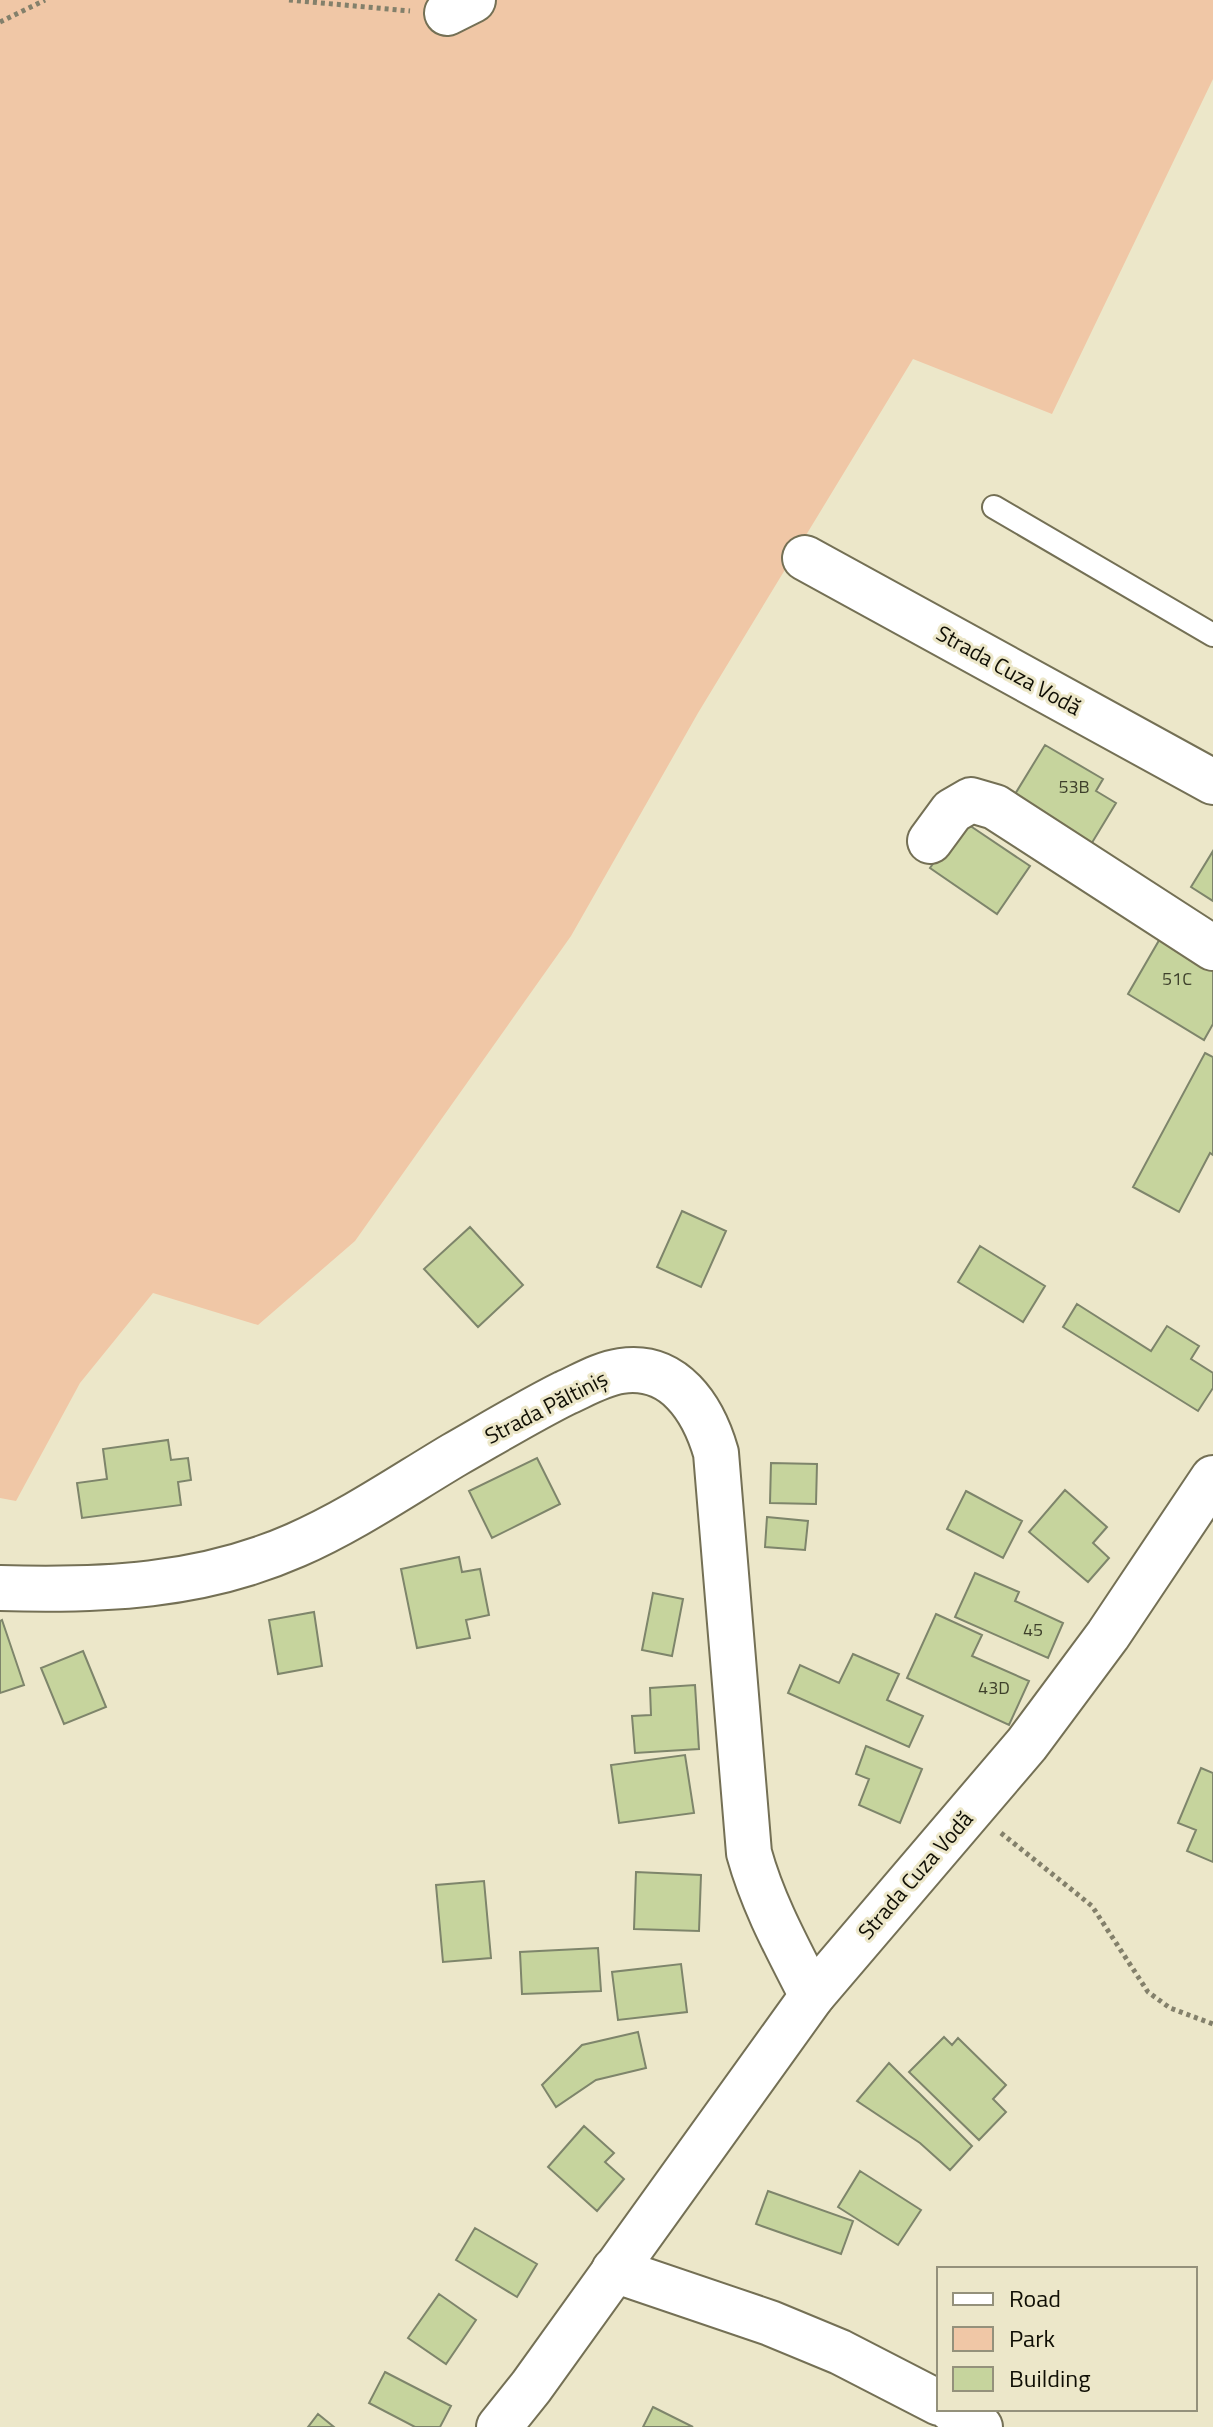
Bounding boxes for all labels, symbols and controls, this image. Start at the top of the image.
street label: Strada Cuza Vodă [930,616,1088,724]
house number: 53B [1058,773,1090,800]
house number: 51C [1162,965,1192,992]
street label: Strada Păltiniș [479,1361,613,1453]
house number: 45 [1023,1616,1043,1643]
house number: 43D [978,1674,1010,1701]
street label: Strada Cuza Vodă [849,1803,981,1947]
legend [937,2267,1197,2411]
text: Road [1009,2280,1061,2316]
text: Park [1009,2320,1055,2356]
text: Building [1009,2360,1091,2396]

